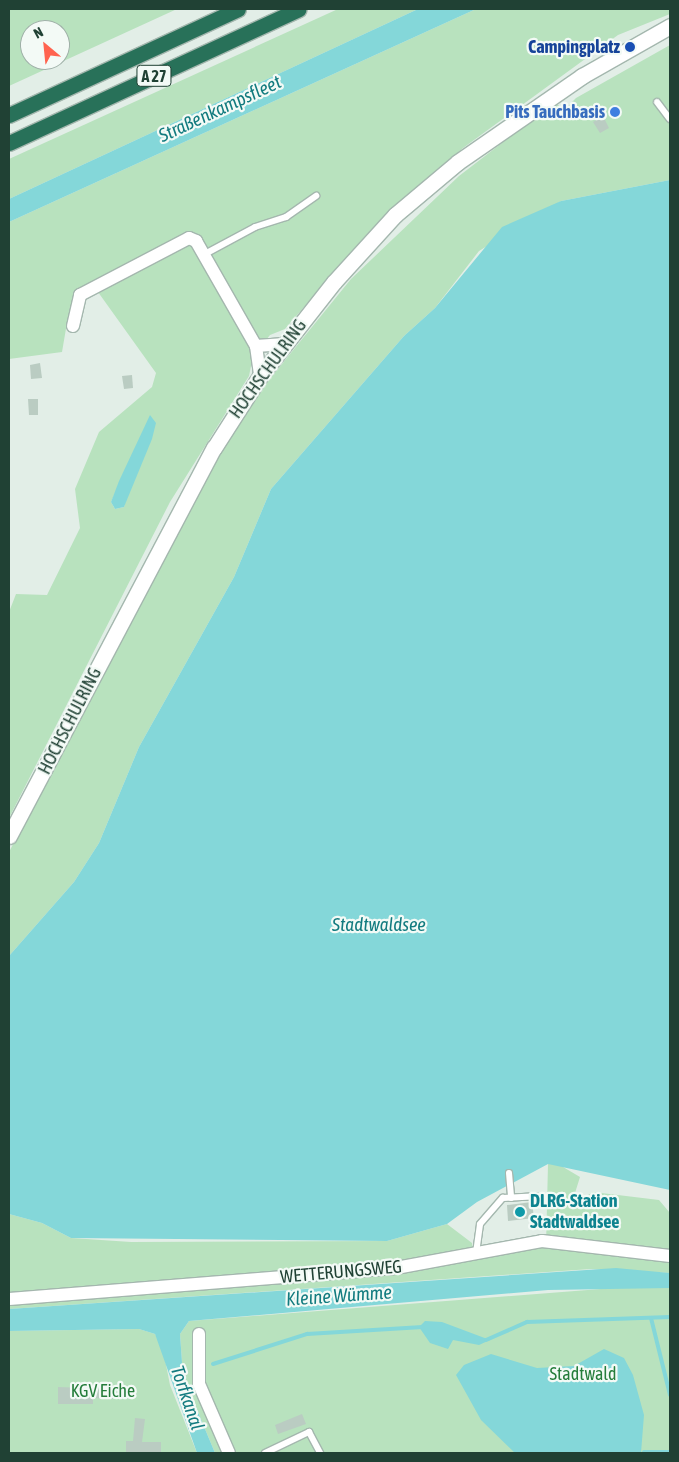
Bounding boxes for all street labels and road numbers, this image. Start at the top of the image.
road number: A 27 [135,62,173,90]
street label: HOCHSCHULRING [225,315,311,423]
street label: HOCHSCHULRING [34,664,106,778]
street label: WETTERUNGSWEG [279,1256,403,1288]

